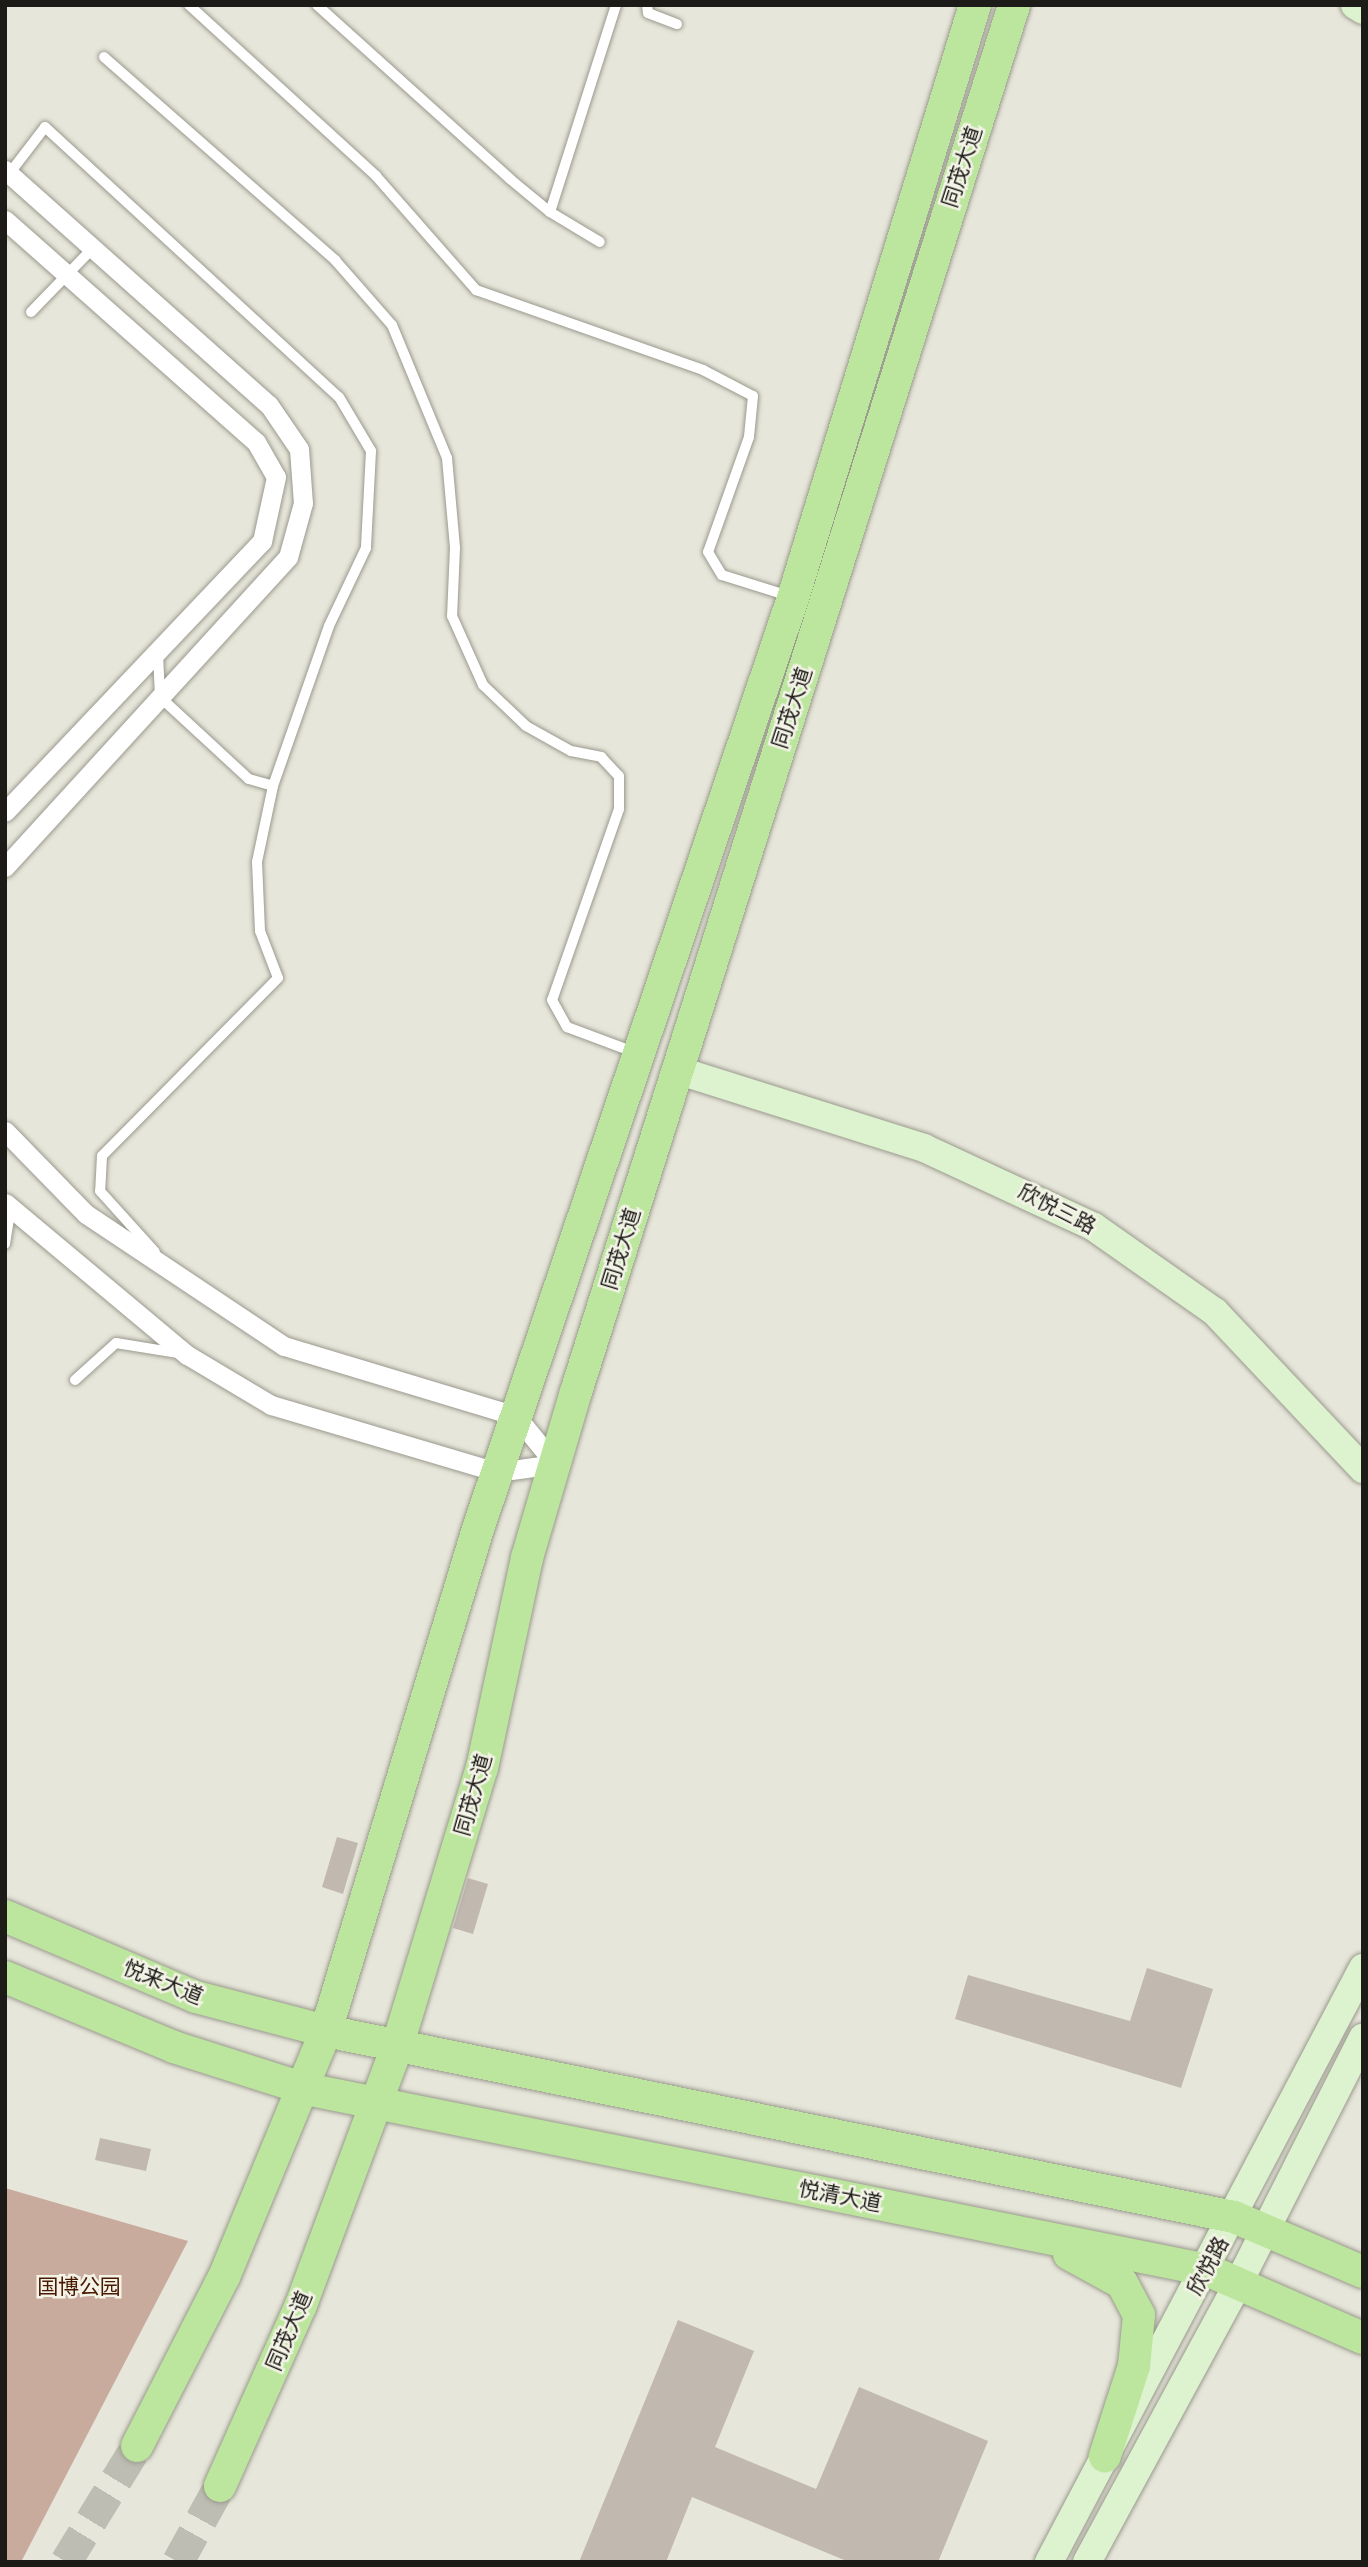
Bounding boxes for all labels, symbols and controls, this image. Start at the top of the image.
street label: 同茂大道 [937,123,987,211]
street label: 同茂大道 [767,664,817,752]
street label: 欣悦三路 [1014,1179,1100,1239]
street label: 同茂大道 [597,1205,645,1293]
street label: 同茂大道 [449,1751,497,1839]
street label: 悦来大道 [119,1955,207,2009]
street label: 悦清大道 [796,2176,884,2216]
street label: 欣悦路 [1182,2232,1234,2300]
park label: 国博公园 [37,2274,121,2300]
street label: 同茂大道 [261,2287,317,2375]

